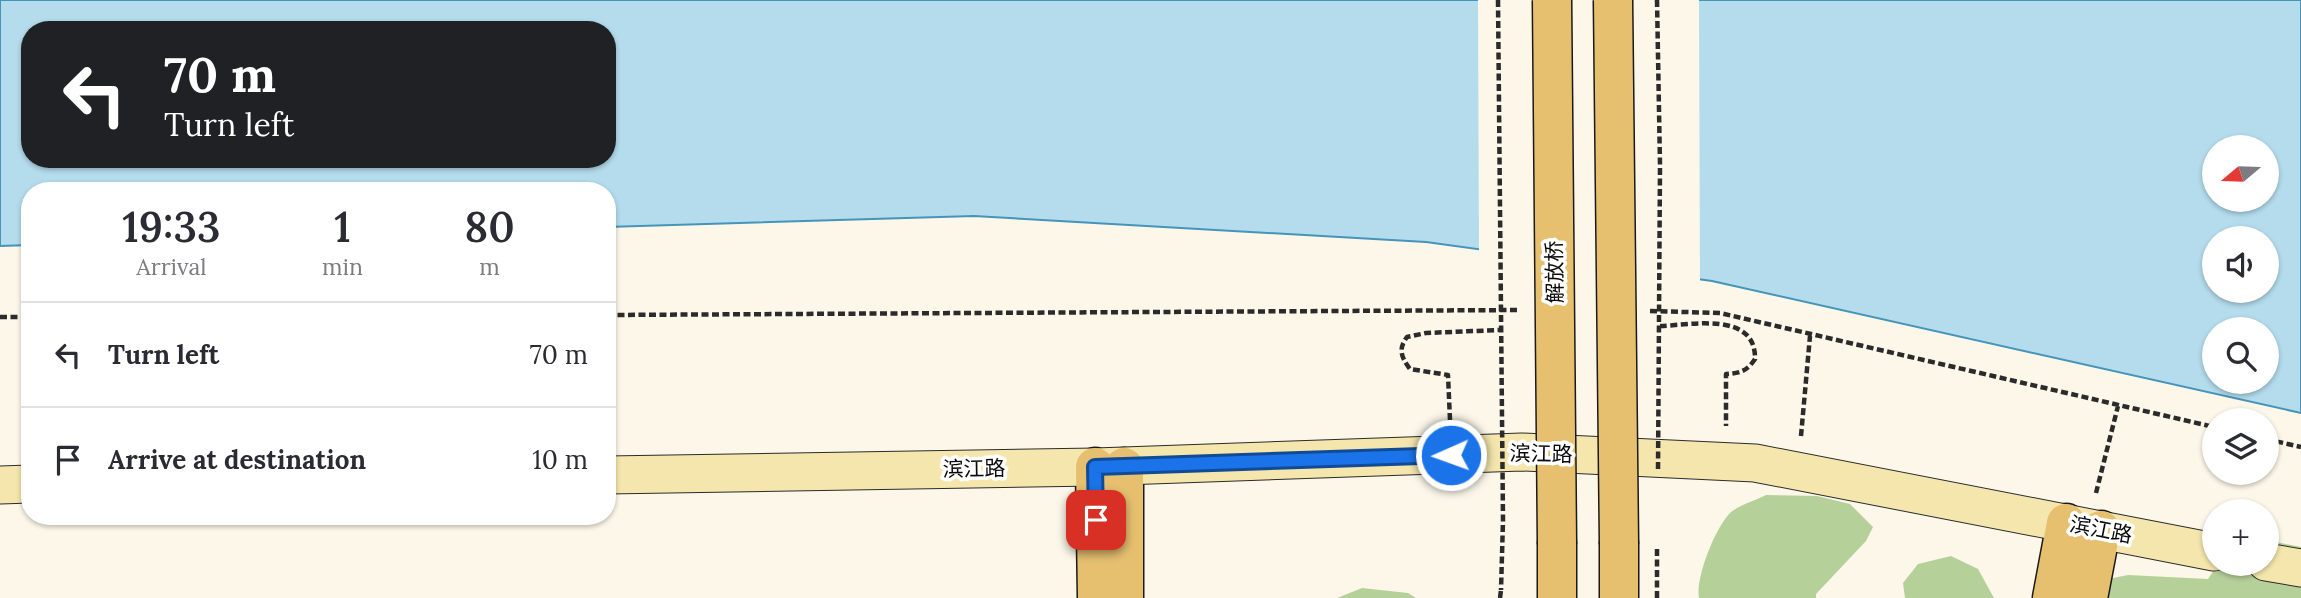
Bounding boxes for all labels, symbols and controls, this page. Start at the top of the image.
text: 70 m [164,43,276,105]
icon: left [49,49,140,140]
text: Turn left [164,104,294,145]
north arrow [2202,135,2278,212]
map controls [2202,135,2279,576]
text: 19:33 [122,200,221,254]
text: 1 [334,200,351,254]
text: 80 [464,200,515,254]
button: sound [2202,226,2279,303]
street label: 解放桥 [1540,240,1569,304]
text: Arrival [136,252,207,281]
text: min [322,252,363,281]
text: m [479,252,500,281]
button: search [2202,317,2279,394]
icon: left [49,336,87,374]
text: Turn left [108,338,219,371]
text: 70 m [530,338,588,371]
button: layers [2202,408,2279,485]
position arrow [1414,418,1488,492]
street label: 滨江路 [1509,439,1573,468]
icon: arrive [49,441,87,479]
text: Arrive at destination [108,443,366,476]
text: 10 m [532,443,588,476]
street label: 滨江路 [942,454,1006,483]
pin [1066,490,1126,550]
button: + [2202,499,2279,576]
icon: arrive [1077,501,1115,539]
street label: 滨江路 [2068,510,2135,549]

